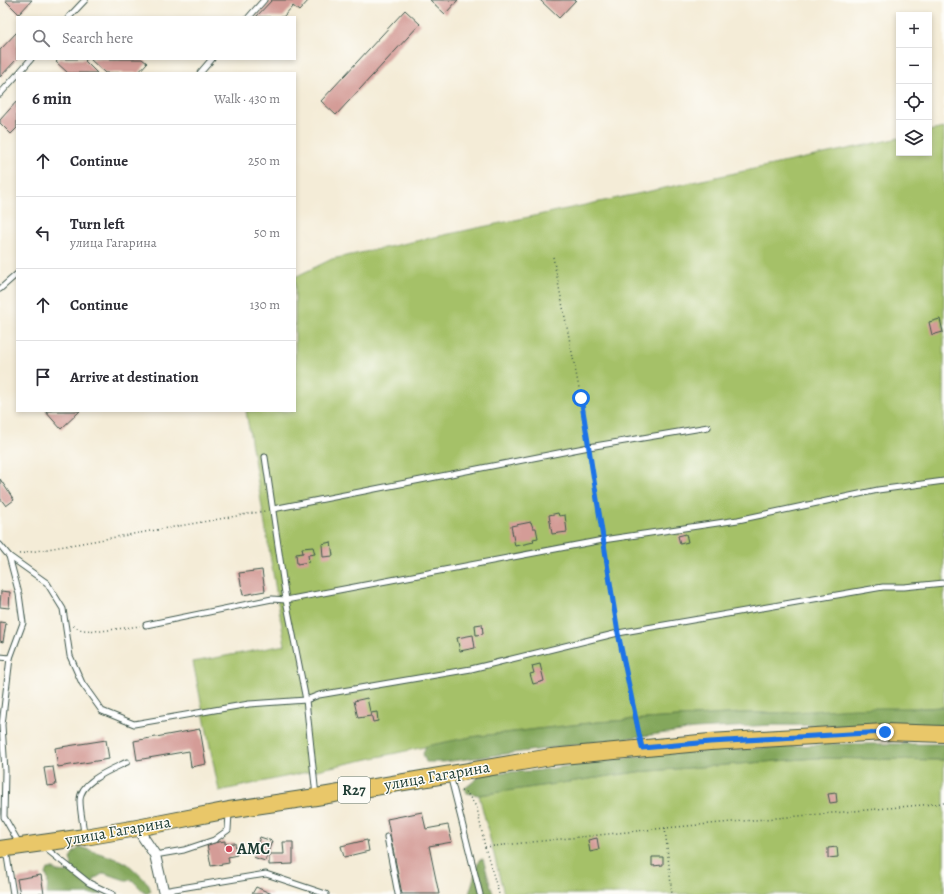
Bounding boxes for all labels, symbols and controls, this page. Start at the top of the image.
map controls [896,12,932,156]
button: + [896,12,932,48]
search box [16,16,296,60]
icon: search [30,27,52,49]
text: Search here [62,28,133,48]
button: − [896,48,932,84]
button: locate [896,84,932,120]
text: 6 min [32,87,72,110]
text: Walk · 430 m [214,90,280,107]
button: layers [896,120,932,156]
icon: ahead [32,150,54,172]
text: Continue [70,151,128,171]
text: 250 m [248,152,280,169]
text: Turn left [70,214,125,234]
icon: left [32,222,54,244]
text: 50 m [254,224,280,241]
text: улица Гагарина [70,234,157,251]
icon: ahead [32,294,54,316]
text: Continue [70,295,128,315]
text: 130 m [250,296,280,313]
icon: arrive [32,366,54,388]
text: Arrive at destination [70,367,199,387]
route start [572,389,590,407]
route end [876,723,894,741]
street label: улица Гагарина [381,756,492,796]
road number: R27 [338,777,370,803]
street label: улица Гагарина [62,811,173,851]
place label: AMC [236,838,270,860]
marker: AMC [224,844,234,854]

